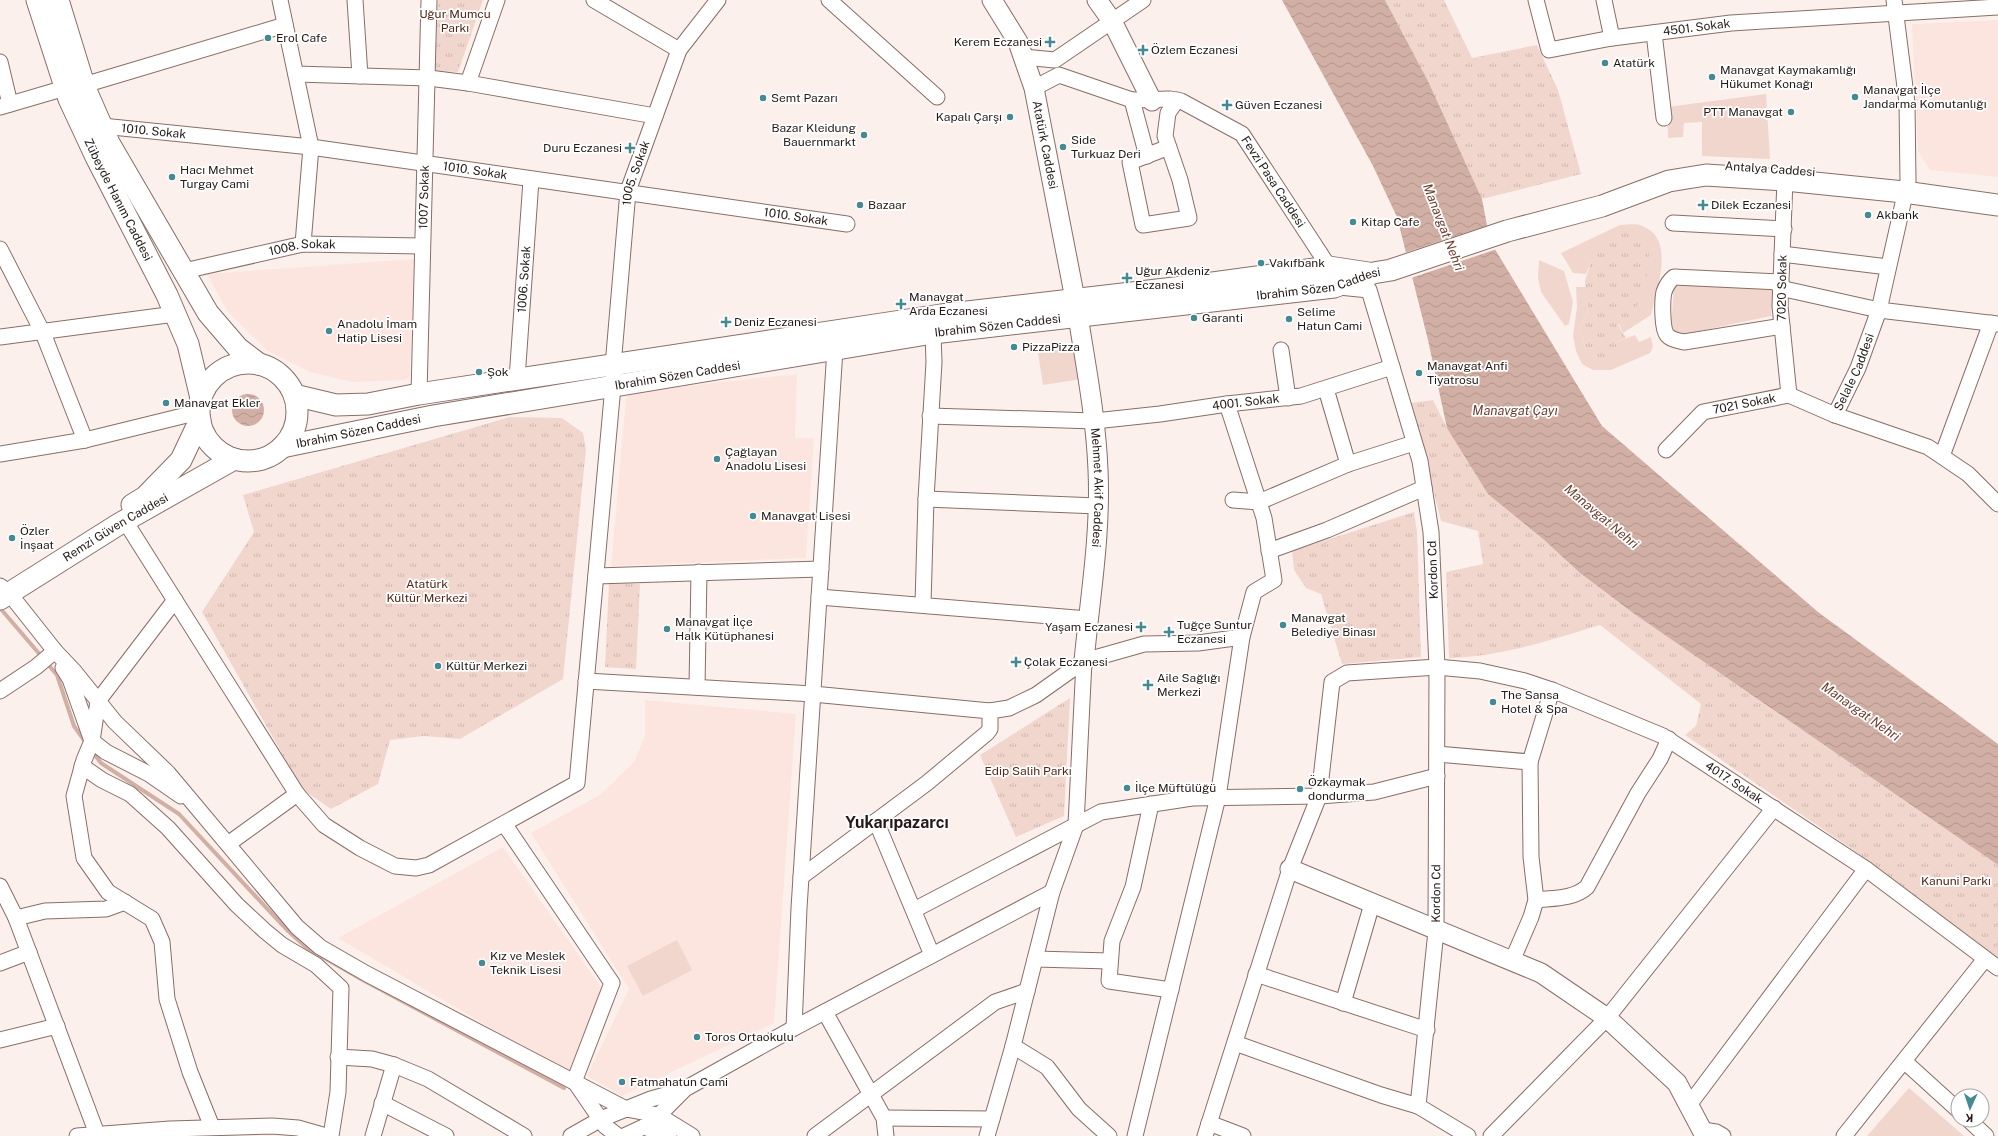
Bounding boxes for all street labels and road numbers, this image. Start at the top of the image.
street label: 4501. Sokak [1662,16,1731,39]
street label: Atatürk Caddesi [1030,99,1060,190]
street label: 1010. Sokak [121,121,187,141]
street label: Fevzi Pasa Caddesi [1238,134,1308,230]
street label: Zübeyde Hanım Caddesi [81,136,155,263]
street label: 1005. Sokak [620,139,653,206]
street label: 1010. Sokak [442,159,509,182]
street label: Antalya Caddesi [1724,159,1816,179]
street label: 1007 Sokak [416,165,432,229]
street label: 1010. Sokak [763,205,829,228]
street label: 1008. Sokak [268,237,336,259]
street label: 1006. Sokak [515,245,533,313]
street label: 7020 Sokak [1774,254,1790,321]
street label: Ibrahim Sözen Caddesi [1256,265,1382,303]
street label: Ibrahim Sözen Caddesi [934,311,1062,340]
street label: Selale Caddesi [1831,332,1877,413]
street label: Ibrahim Sözen Caddesi [614,358,741,393]
street label: 4001. Sokak [1211,391,1280,413]
street label: 7021 Sokak [1711,391,1777,417]
street label: Ibrahim Sözen Caddesi [295,412,422,451]
street label: Mehmet Akif Caddesi [1088,427,1106,548]
street label: Remzi Güven Caddesi [60,491,171,564]
street label: Kordon Cd [1425,541,1441,599]
street label: 4017. Sokak [1703,759,1766,807]
street label: Kordon Cd [1429,864,1443,923]

